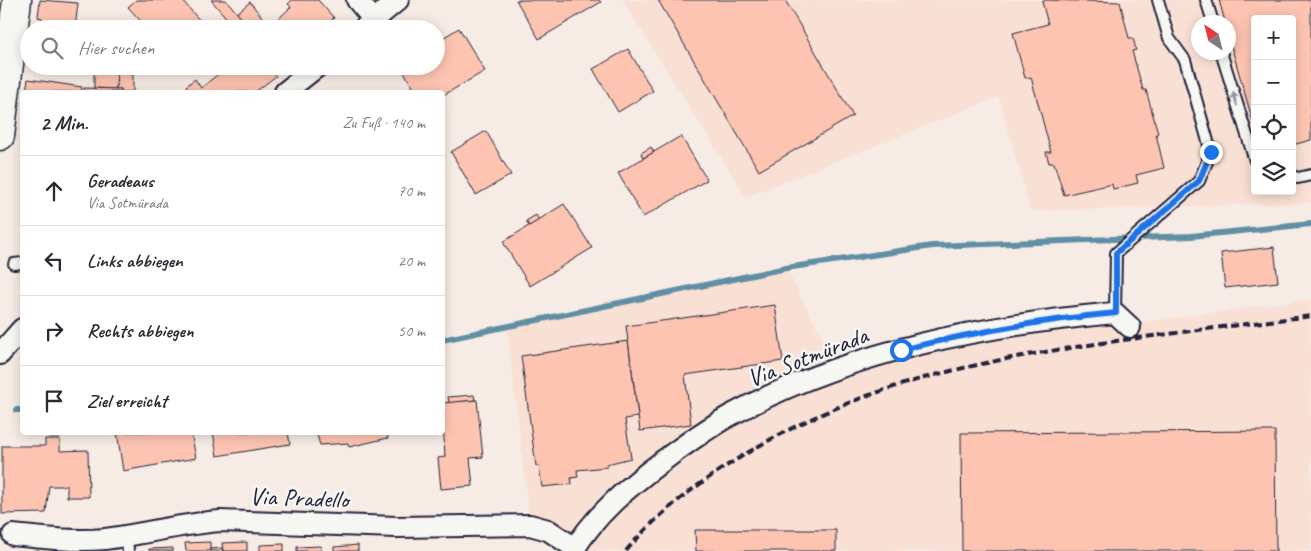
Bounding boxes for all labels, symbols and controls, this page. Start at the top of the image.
north arrow [1191,15,1236,60]
map controls [1251,15,1296,195]
button: + [1251,15,1296,60]
search box [20,20,445,75]
icon: search [38,34,66,62]
text: Hier suchen [78,36,154,60]
button: − [1251,60,1296,105]
one-way arrow [1231,91,1239,106]
button: locate [1251,105,1296,150]
text: 2 Min. [40,110,88,136]
text: Zu Fuß · 140 m [342,113,425,133]
route end [1200,141,1223,164]
button: layers [1251,150,1296,195]
text: Geradeaus [87,169,154,193]
icon: ahead [40,177,68,205]
text: 70 m [398,181,425,201]
text: Via Sotmürada [87,193,168,213]
icon: left [40,247,68,275]
text: Links abbiegen [87,249,183,273]
text: 20 m [398,251,425,271]
icon: right [40,317,68,345]
text: Rechts abbiegen [87,319,193,343]
street label: Via Sotmürada [743,319,874,395]
text: 50 m [398,321,425,341]
route start [890,339,913,362]
icon: arrive [40,387,68,415]
text: Ziel erreicht [87,389,167,413]
street label: Via Pradello [249,480,352,516]

